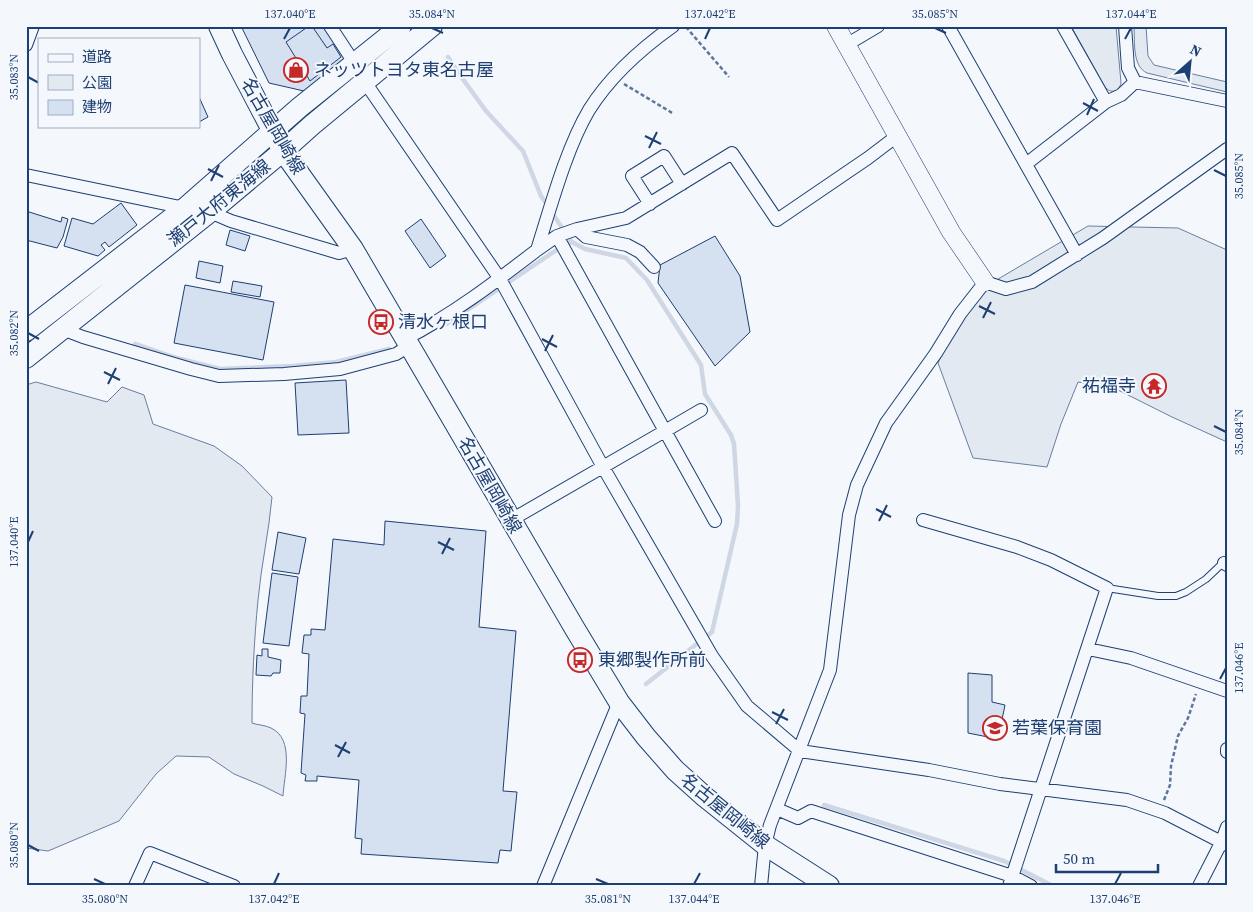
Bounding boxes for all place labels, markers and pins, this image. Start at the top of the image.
shop icon: ネッツトヨタ東名古屋 [283,57,309,83]
place label: ネッツトヨタ東名古屋 [314,57,494,82]
bus stop icon: 清水ヶ根口 [368,309,394,335]
place label: 清水ヶ根口 [398,309,488,334]
place label: 祐福寺 [1082,373,1136,398]
temple icon: 祐福寺 [1141,373,1167,399]
bus stop icon: 東郷製作所前 [567,647,593,673]
place label: 東郷製作所前 [598,647,706,672]
school or university icon: 若葉保育園 [982,715,1008,741]
place label: 若葉保育園 [1012,715,1102,740]

